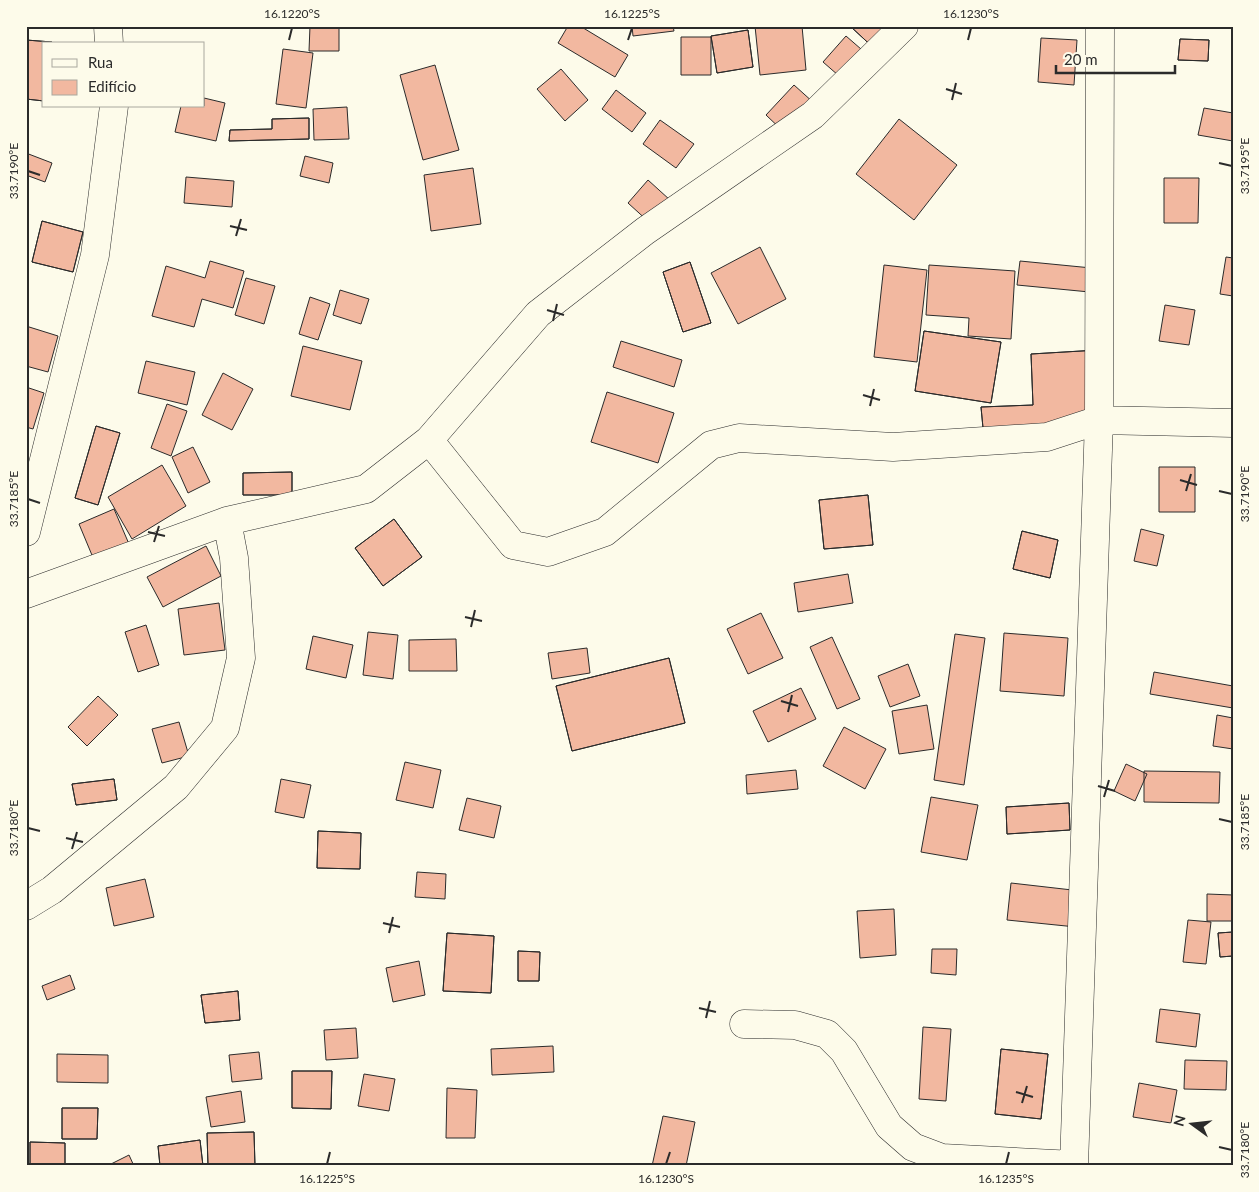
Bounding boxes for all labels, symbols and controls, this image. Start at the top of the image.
text: 16.1220°S [264,6,320,21]
text: 16.1225°S [604,6,660,21]
text: 16.1230°S [943,6,999,21]
legend [42,42,205,108]
scale bar [1056,42,1175,74]
text: 20 m [1064,50,1098,68]
text: Rua [88,53,113,71]
text: Edifício [88,77,136,95]
text: 33.7195°E [1237,138,1252,194]
text: 33.7190°E [6,143,21,199]
text: 33.7190°E [1237,466,1252,522]
text: 33.7185°E [6,471,21,527]
text: 33.7185°E [1237,794,1252,850]
text: 33.7180°E [6,800,21,856]
north arrow [1166,1100,1216,1150]
text: N [1169,1113,1189,1128]
text: 33.7180°E [1237,1122,1252,1178]
text: 16.1225°S [299,1171,355,1186]
text: 16.1230°S [638,1171,694,1186]
text: 16.1235°S [978,1171,1034,1186]

